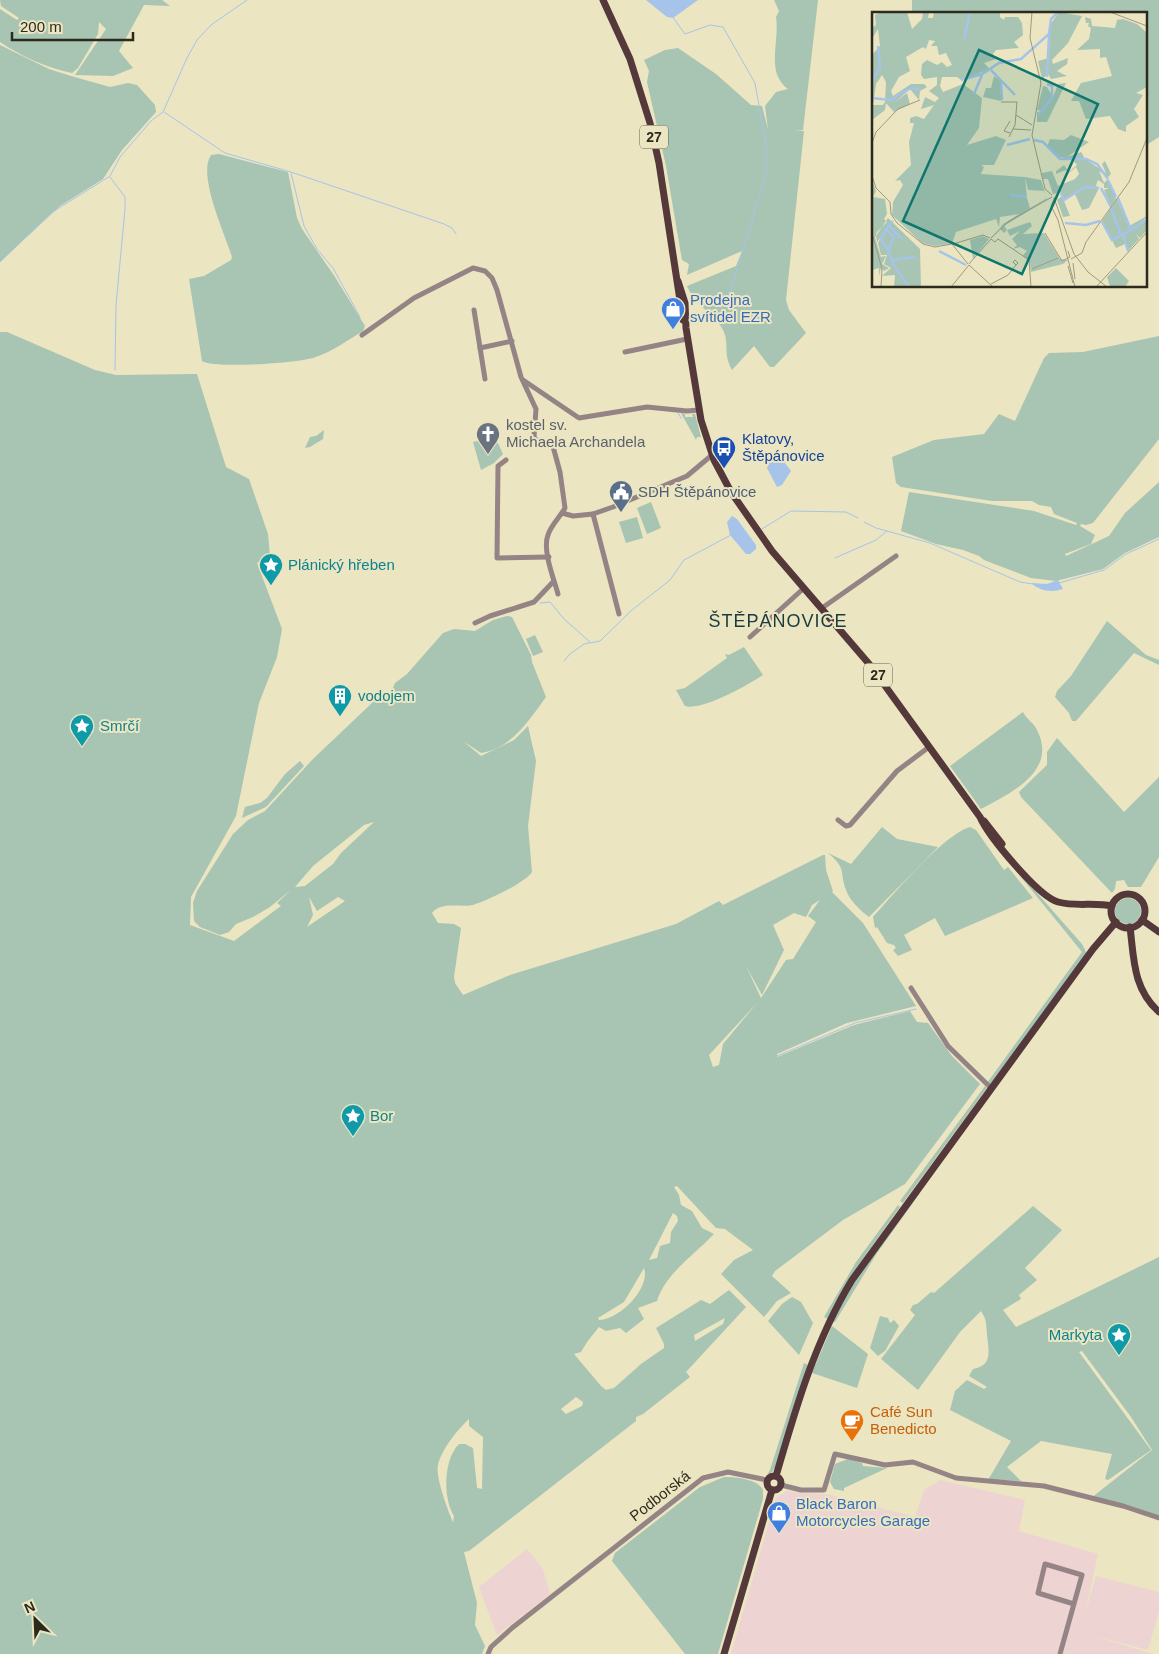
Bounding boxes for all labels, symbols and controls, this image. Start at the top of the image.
scale bar [12,10,134,42]
inset map [872,12,1146,288]
text: 200 m [20,18,62,35]
road number: 27 [640,125,668,148]
place label: Prodejna svítidel EZR [690,291,771,325]
shop icon: Prodejna svítidel EZR [660,296,686,330]
place label: kostel sv. Michaela Archandela [506,416,646,450]
church icon: kostel sv. Michaela Archandela [475,421,501,455]
place label: Klatovy, Štěpánovice [742,430,825,464]
bus stop icon: Klatovy, Štěpánovice [711,435,737,469]
public building icon: SDH Štěpánovice [608,479,634,513]
place label: SDH Štěpánovice [638,483,756,500]
place icon: Plánický hřeben [258,552,284,586]
place label: Plánický hřeben [288,556,395,573]
district label: ŠTĚPÁNOVICE [708,610,848,631]
road number: 27 [864,664,892,686]
building icon: vodojem [327,683,353,717]
place label: vodojem [358,687,415,704]
place icon: Smrčí [69,713,95,747]
place label: Smrčí [100,717,140,734]
place icon: Bor [340,1103,366,1137]
place label: Bor [370,1107,393,1124]
place icon: Markyta [1106,1322,1132,1356]
place label: Markyta [1049,1326,1103,1343]
place label: Café Sun Benedicto [870,1403,937,1437]
cafe icon: Café Sun Benedicto [839,1408,865,1442]
street label: Podborská [626,1466,694,1524]
place label: Black Baron Motorcycles Garage [796,1495,930,1529]
shop icon: Black Baron Motorcycles Garage [766,1500,792,1534]
north arrow [10,1594,60,1644]
text: N [22,1598,38,1616]

